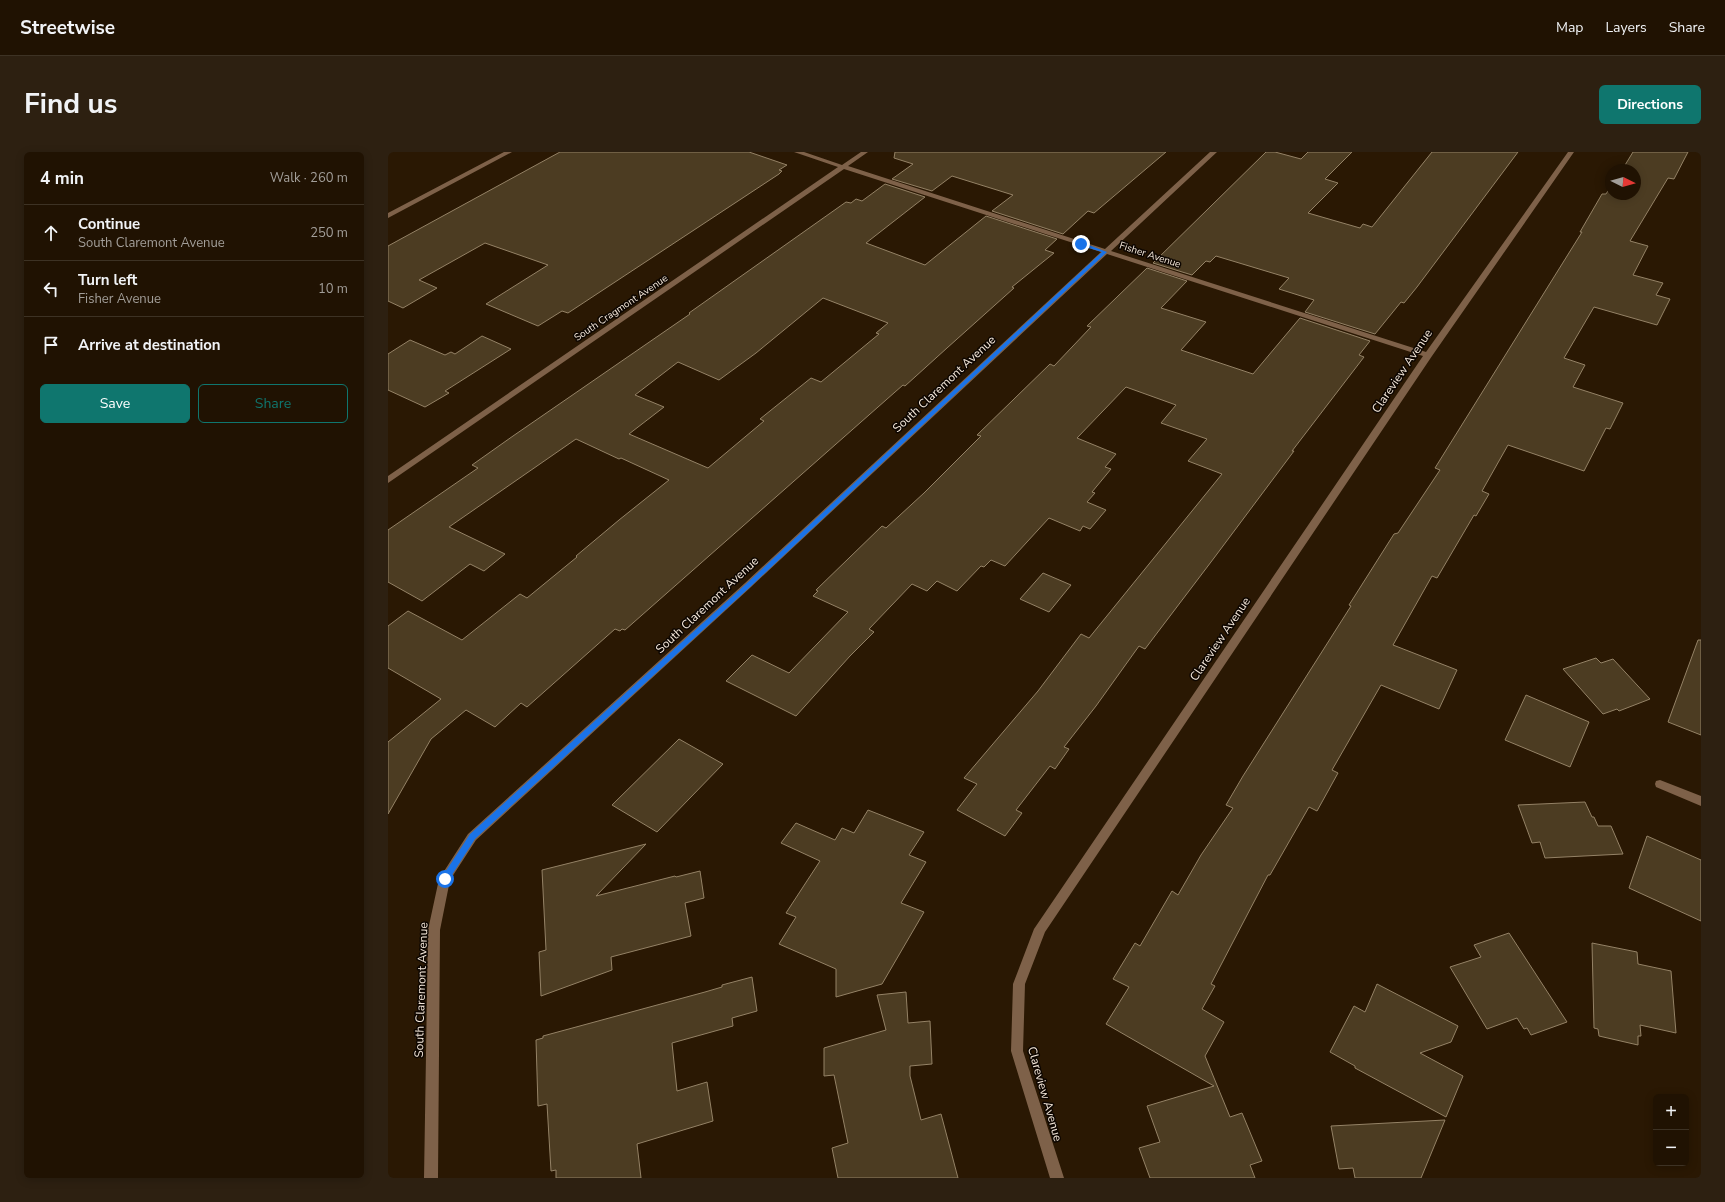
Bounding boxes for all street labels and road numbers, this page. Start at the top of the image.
street label: Fisher Avenue [1117,238,1183,272]
street label: South Cragmont Avenue [571,271,671,345]
street label: Clareview Avenue [1368,326,1436,416]
street label: South Claremont Avenue [889,332,999,436]
street label: South Claremont Avenue [652,553,762,657]
street label: Clareview Avenue [1186,594,1254,684]
street label: South Claremont Avenue [411,922,431,1058]
street label: Clareview Avenue [1024,1045,1066,1143]

